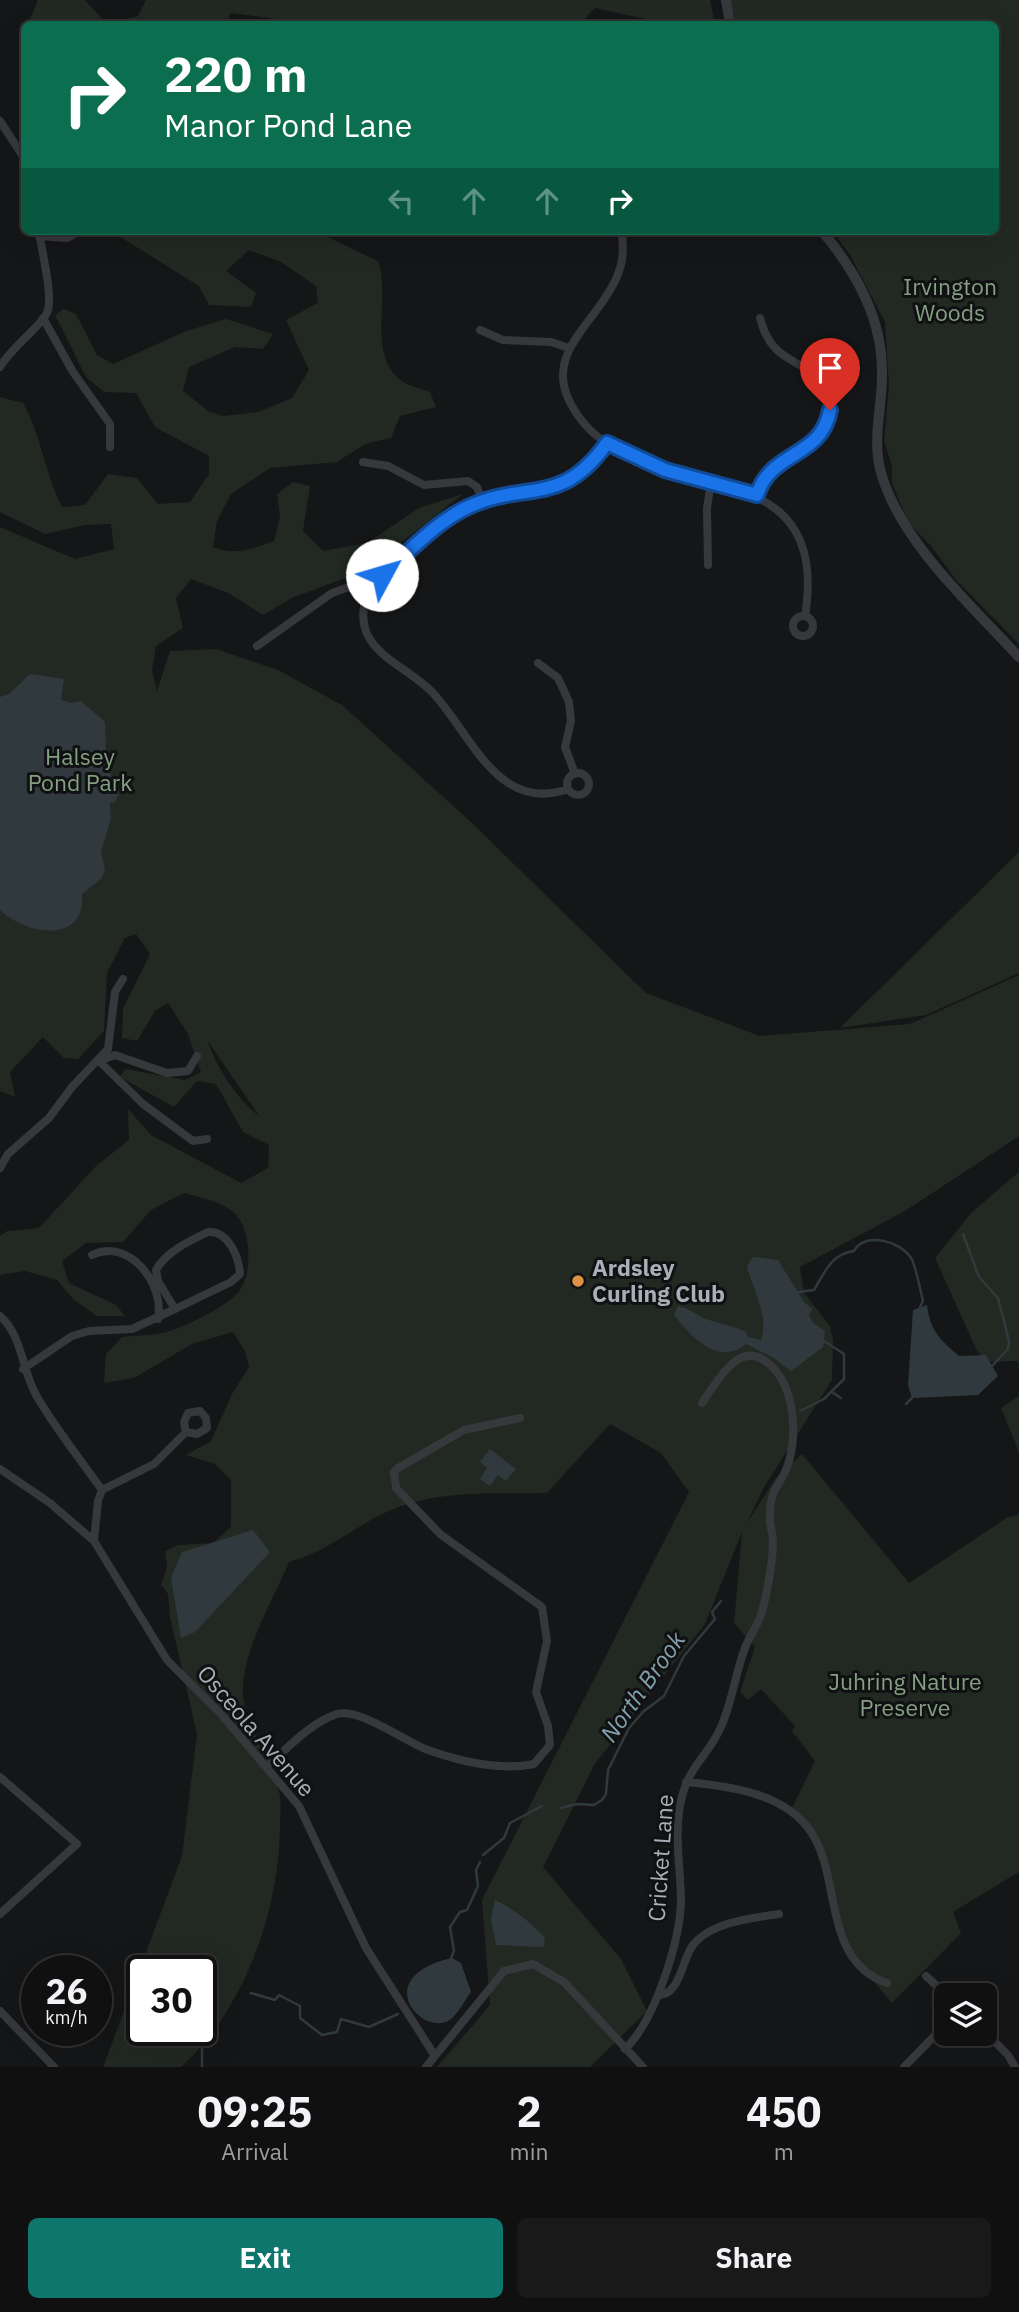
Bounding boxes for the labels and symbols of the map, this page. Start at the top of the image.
park label: Irvington Woods [903,271,997,327]
pin [800,338,860,410]
position arrow [345,538,419,612]
park label: Halsey Pond Park [28,741,132,797]
place label: Ardsley Curling Club [592,1252,725,1308]
marker: Ardsley Curling Club [570,1273,586,1289]
water label: North Brook [592,1624,692,1748]
street label: Osceola Avenue [191,1658,322,1803]
park label: Juhring Nature Preserve [828,1666,982,1722]
street label: Cricket Lane [641,1793,679,1923]
speed limit sign: 30 [126,1955,217,2046]

